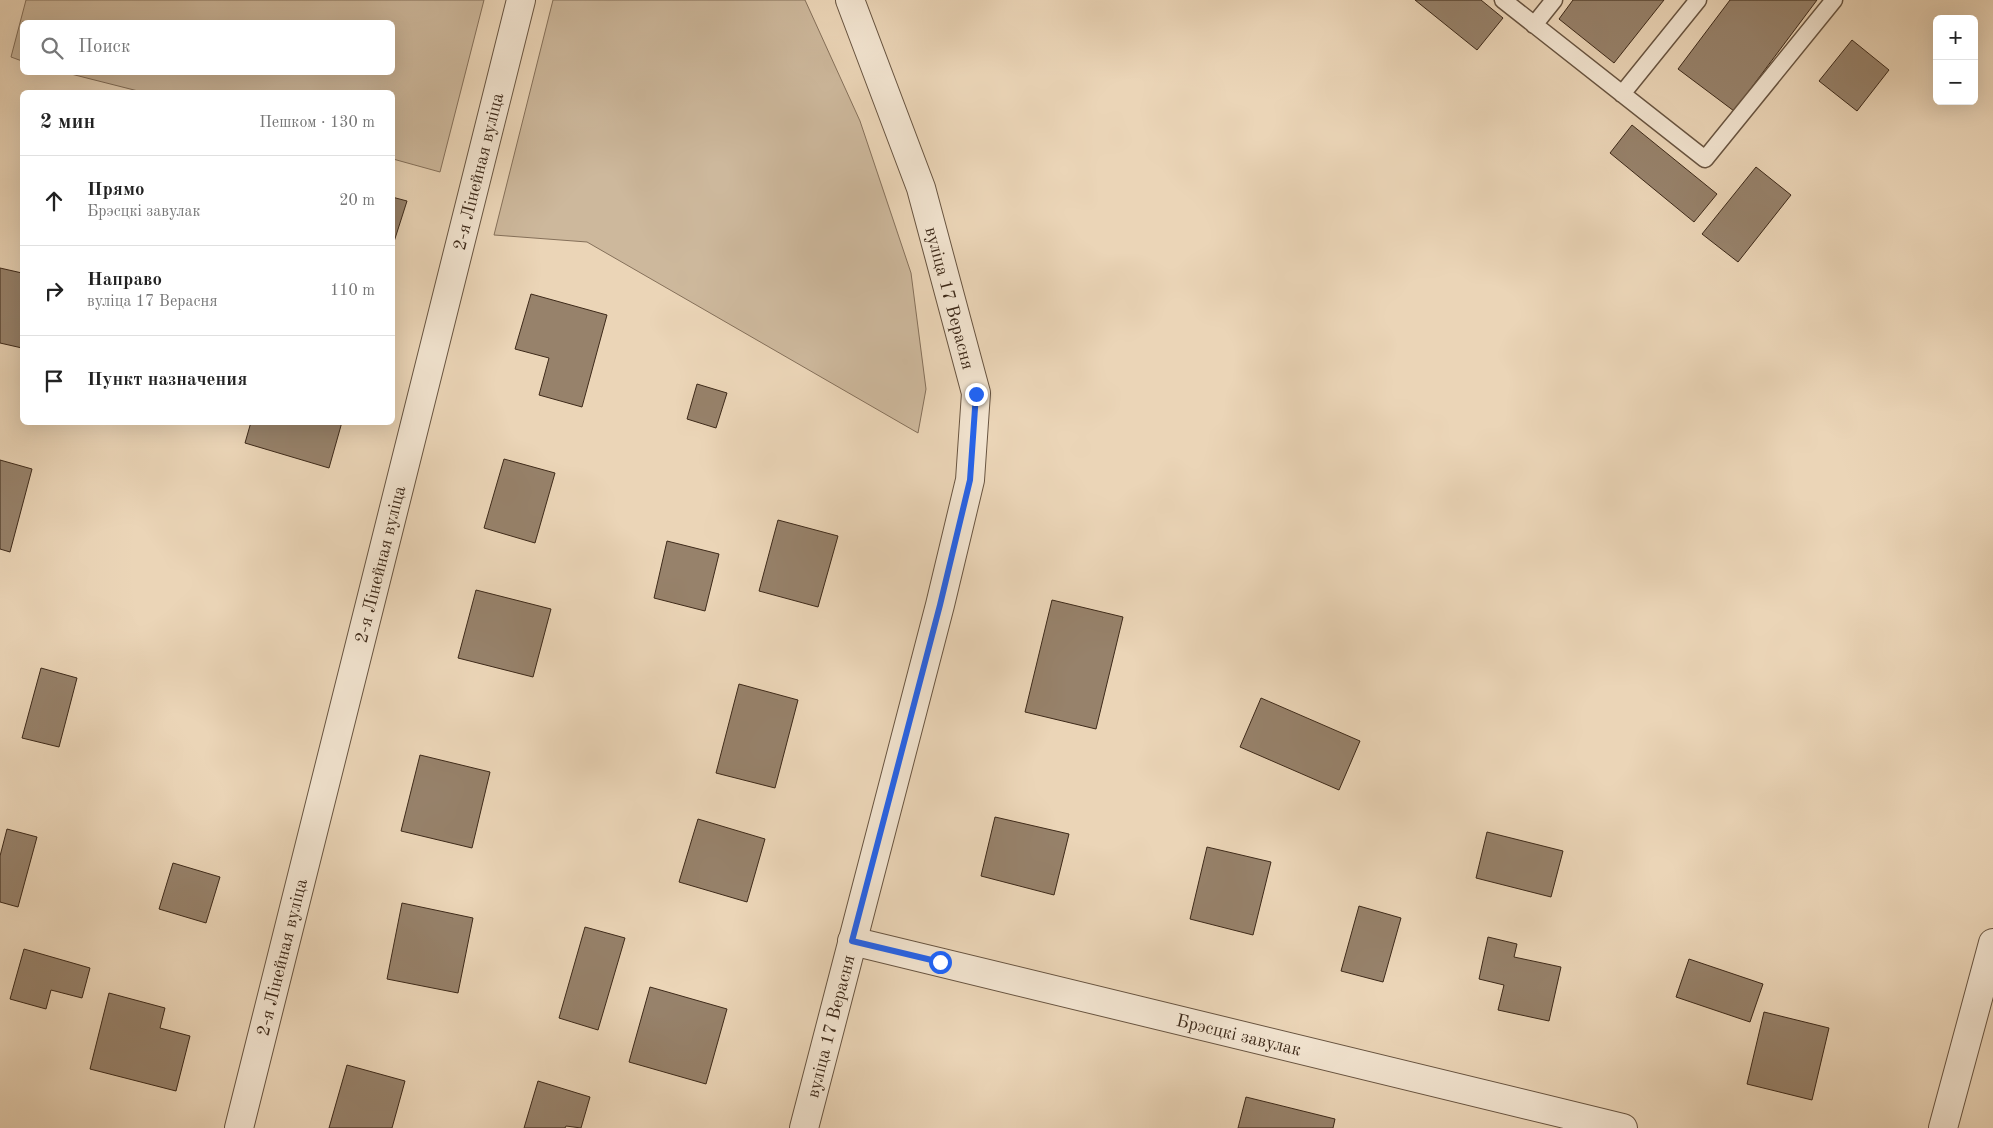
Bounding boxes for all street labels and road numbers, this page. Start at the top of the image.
street label: 2-я Лінейная вуліца [451,91,507,252]
street label: вуліца 17 Верасня [921,225,977,371]
street label: 2-я Лінейная вуліца [353,484,409,645]
street label: 2-я Лінейная вуліца [254,877,311,1038]
street label: вуліца 17 Верасня [804,953,859,1100]
street label: Брэсцкі завулак [1174,1012,1303,1060]

